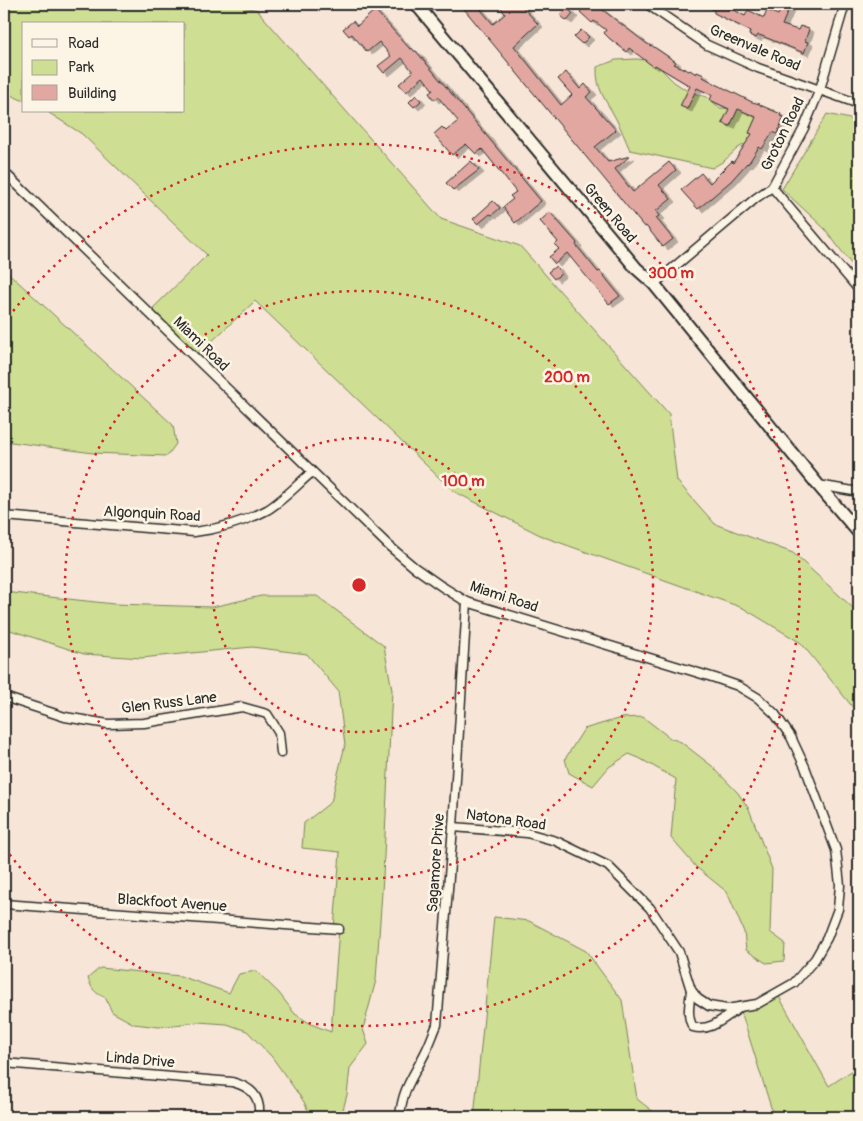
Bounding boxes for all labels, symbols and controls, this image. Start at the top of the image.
street label: Greenvale Road [707,20,803,76]
legend [22,22,185,112]
text: Road [68,34,99,53]
text: Park [68,58,95,77]
text: Building [68,84,116,103]
street label: Groton Road [757,94,809,174]
street label: Green Road [579,179,641,247]
text: 300 m [648,264,694,283]
street label: Miami Road [169,313,233,375]
text: 200 m [544,368,590,387]
text: 100 m [442,472,484,491]
street label: Algonquin Road [103,502,201,526]
centre of rings [350,576,368,594]
street label: Miami Road [467,577,541,617]
street label: Glen Russ Lane [120,688,218,718]
street label: Natona Road [465,805,547,835]
street label: Sagamore Drive [423,812,449,913]
street label: Blackfoot Avenue [117,890,228,916]
street label: Linda Drive [105,1048,176,1073]

